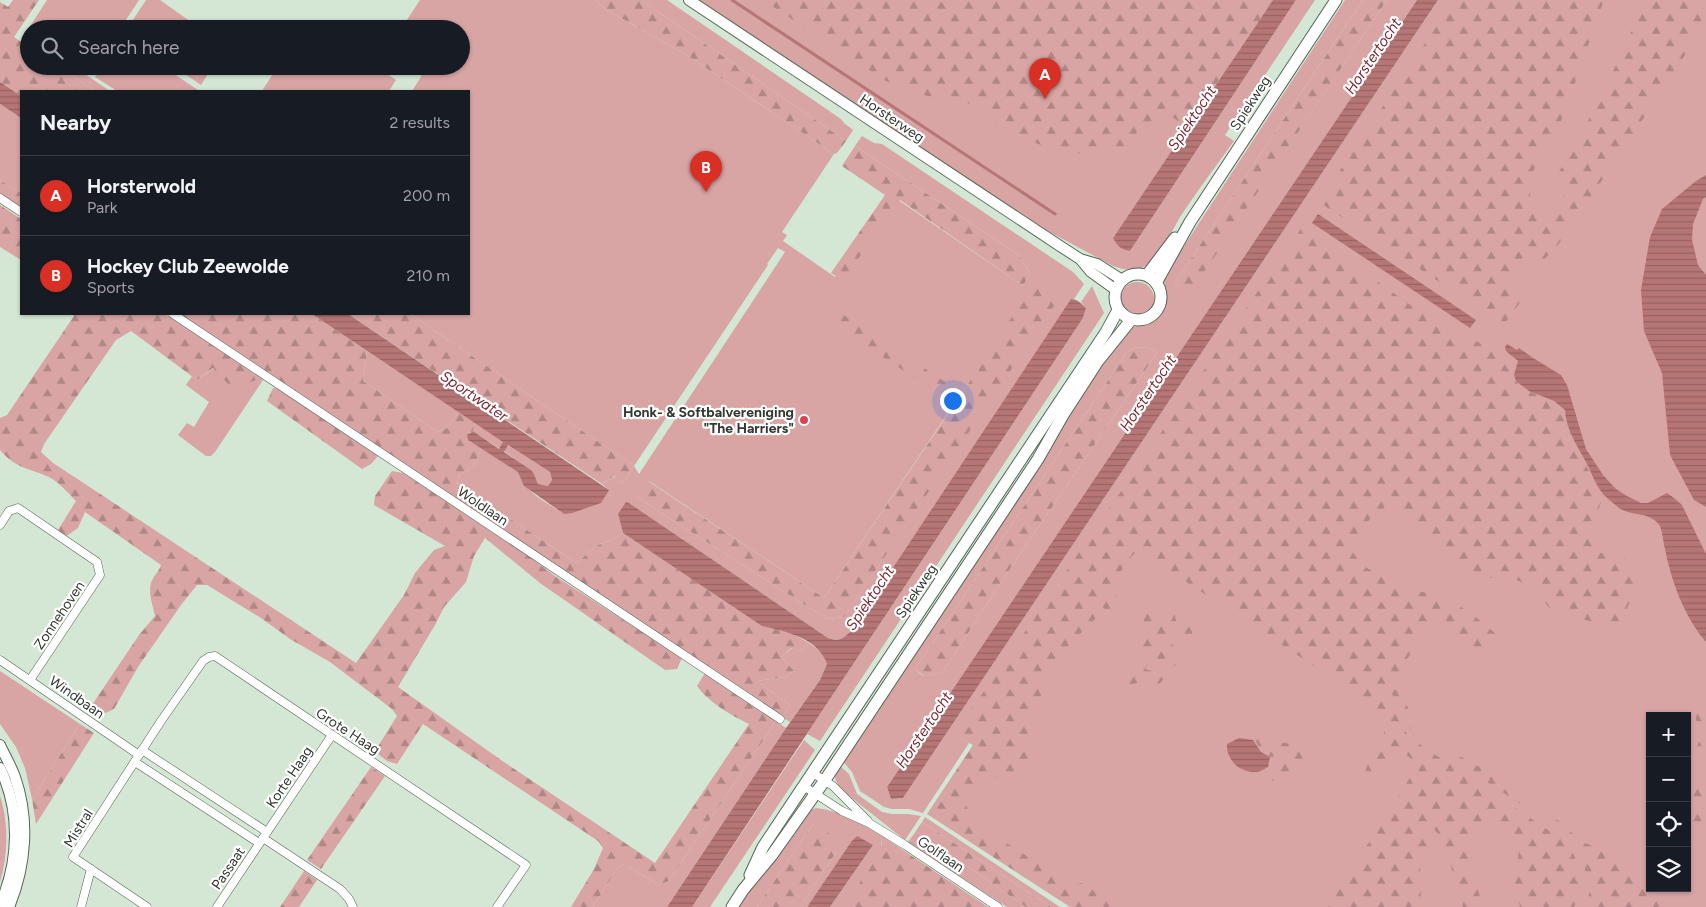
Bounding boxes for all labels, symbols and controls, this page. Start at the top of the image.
water label: Horstertocht [1341,14,1405,98]
search box [20,20,470,75]
icon: search [38,34,66,62]
text: Search here [78,36,180,59]
pin: A [1029,58,1061,99]
street label: Spiekweg [1227,73,1274,134]
water label: Spiektocht [1164,82,1220,154]
street label: Horsterweg [856,91,927,146]
text: Nearby [40,110,111,135]
text: 2 results [390,113,450,132]
pin: B [690,151,722,192]
text: Horsterwold [87,175,196,198]
text: A [50,186,62,205]
text: 200 m [403,186,450,205]
text: Park [87,198,117,217]
text: Hockey Club Zeewolde [87,255,289,278]
text: B [51,266,61,285]
text: 210 m [407,266,450,285]
text: Sports [87,278,134,297]
water label: Horstertocht [1116,351,1180,435]
water label: Sportwater [437,367,512,426]
your location [940,388,966,414]
place label: Honk- & Softbalvereniging "The Harriers" [623,404,794,437]
marker: Honk- & Softbalvereniging "The Harriers" [798,414,810,426]
street label: Woldlaan [454,483,511,530]
street label: Spiekweg [892,561,941,621]
water label: Spiektocht [842,562,898,634]
street label: Zonnehoven [30,578,89,653]
street label: Windbaan [46,672,108,723]
water label: Horstertocht [892,688,956,772]
street label: Grote Haag [313,704,383,758]
map controls [1646,712,1691,892]
button: + [1646,712,1691,757]
street label: Korte Haag [263,743,316,811]
button: − [1646,757,1691,802]
button: locate [1646,802,1691,847]
street label: Mistral [60,806,97,851]
street label: Golflaan [914,833,967,876]
street label: Passaat [208,844,249,893]
button: layers [1646,847,1691,892]

